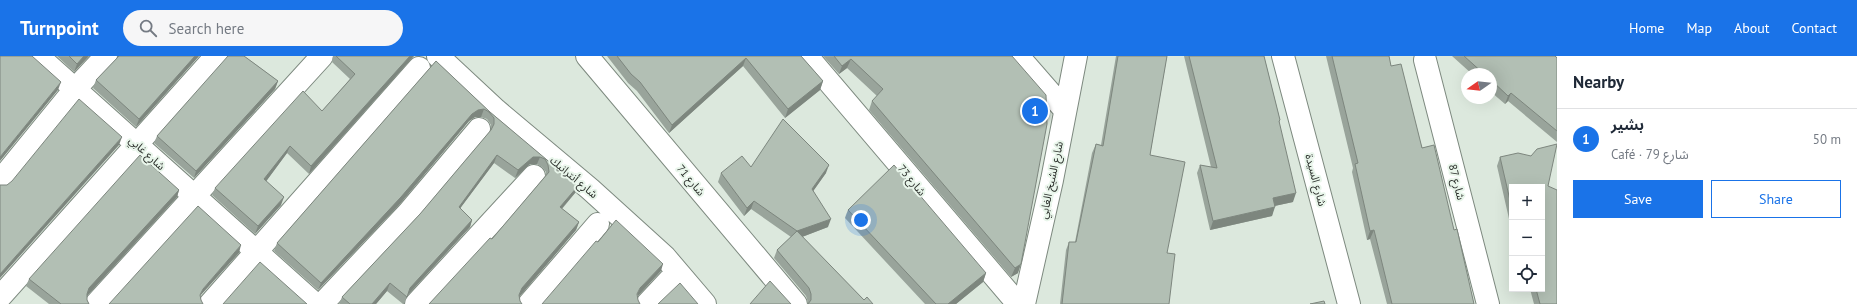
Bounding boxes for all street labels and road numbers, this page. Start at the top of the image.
street label: شارع غابي [124,133,168,175]
street label: شارع الشيخ الغابي [1036,140,1069,221]
street label: شارع السيدة [1301,152,1330,208]
street label: شارع أنترانيك [547,153,601,202]
street label: شارع 71 [673,162,708,199]
street label: شارع 73 [894,162,929,199]
street label: شارع 87 [1445,163,1468,202]

